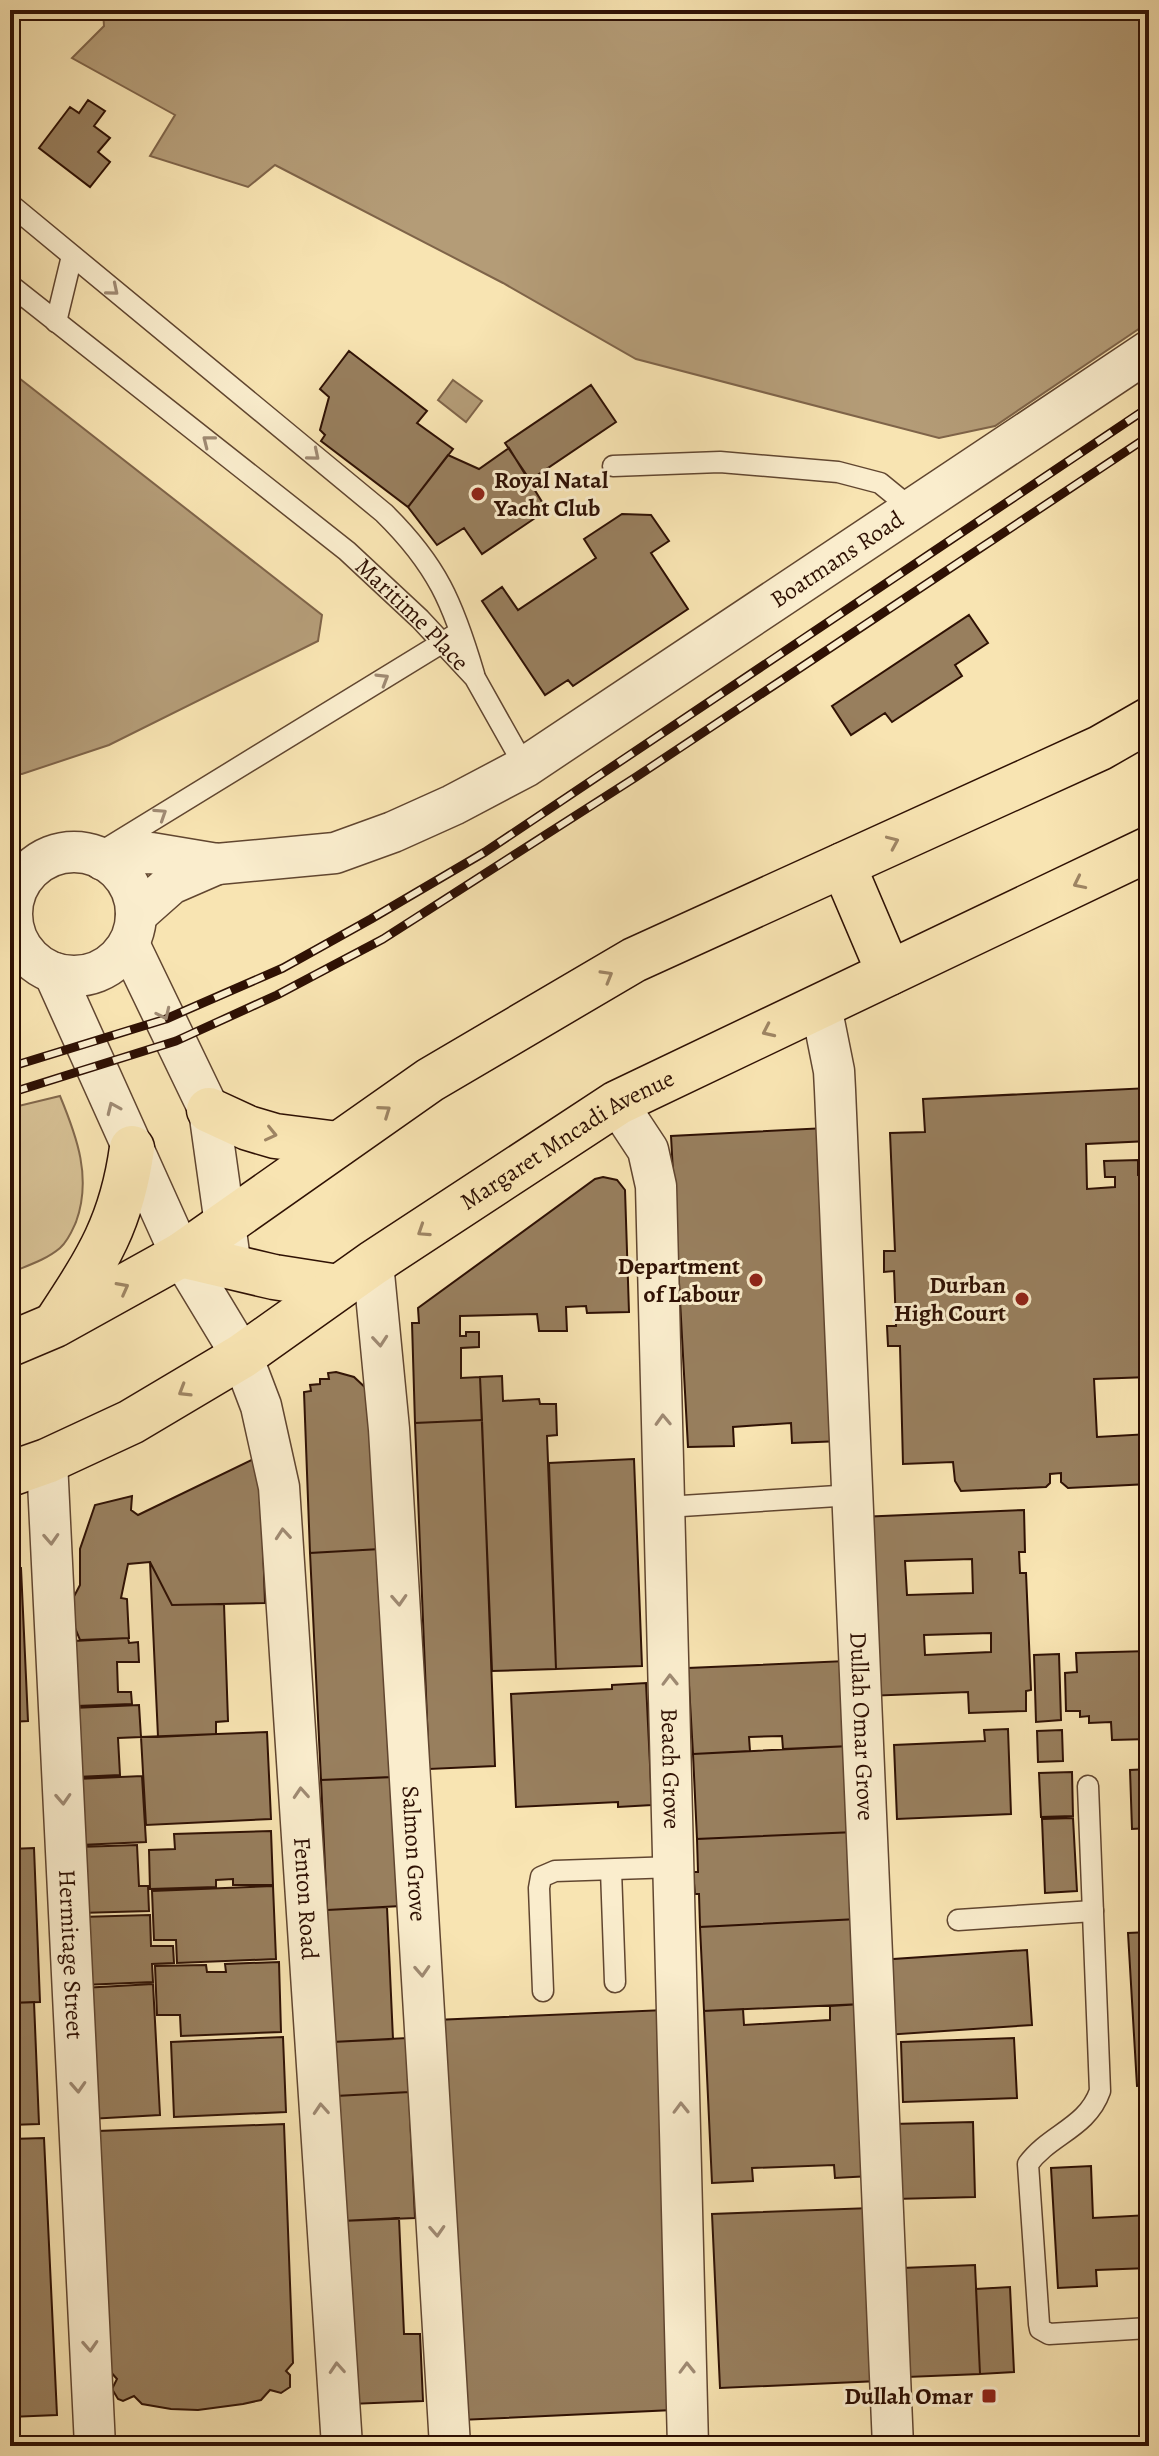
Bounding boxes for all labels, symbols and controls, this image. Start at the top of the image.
one-way arrow [104,280,119,294]
one-way arrow [202,437,217,451]
one-way arrow [305,445,319,460]
place label: Royal Natal Yacht Club [493,464,609,524]
marker: Royal Natal Yacht Club [469,485,487,503]
street label: Boatmans Road [764,503,910,615]
street label: Maritime Place [348,551,476,678]
one-way arrow [374,673,389,689]
one-way arrow [152,808,167,823]
one-way arrow [885,836,899,852]
one-way arrow [1072,873,1087,889]
one-way arrow [598,970,613,986]
one-way arrow [154,1006,170,1020]
one-way arrow [762,1021,777,1037]
street label: Margaret Mncadi Avenue [454,1062,680,1218]
one-way arrow [107,1102,123,1116]
one-way arrow [376,1106,390,1121]
one-way arrow [264,1125,278,1142]
one-way arrow [417,1221,431,1236]
place label: Department of Labour [617,1250,740,1310]
place label: Durban High Court [894,1269,1006,1329]
marker: Department of Labour [747,1271,765,1289]
one-way arrow [115,1282,129,1297]
marker: Durban High Court [1013,1290,1031,1308]
one-way arrow [372,1335,389,1348]
one-way arrow [178,1381,193,1397]
one-way arrow [654,1413,672,1426]
one-way arrow [275,1527,292,1540]
one-way arrow [42,1533,59,1546]
one-way arrow [390,1594,407,1607]
street label: Dullah Omar Grove [842,1631,882,1821]
one-way arrow [661,1673,679,1686]
street label: Beach Grove [653,1708,688,1829]
street label: Salmon Grove [394,1784,435,1922]
one-way arrow [293,1786,310,1799]
one-way arrow [55,1793,72,1806]
street label: Fenton Road [286,1836,326,1961]
street label: Hermitage Street [51,1869,91,2040]
one-way arrow [413,1965,430,1978]
one-way arrow [69,2081,86,2094]
one-way arrow [672,2101,689,2114]
one-way arrow [312,2102,329,2115]
one-way arrow [429,2225,446,2238]
one-way arrow [82,2340,99,2353]
one-way arrow [329,2361,346,2374]
one-way arrow [678,2361,695,2374]
place label: Dullah Omar [844,2380,973,2412]
marker: Dullah Omar [980,2387,998,2405]

